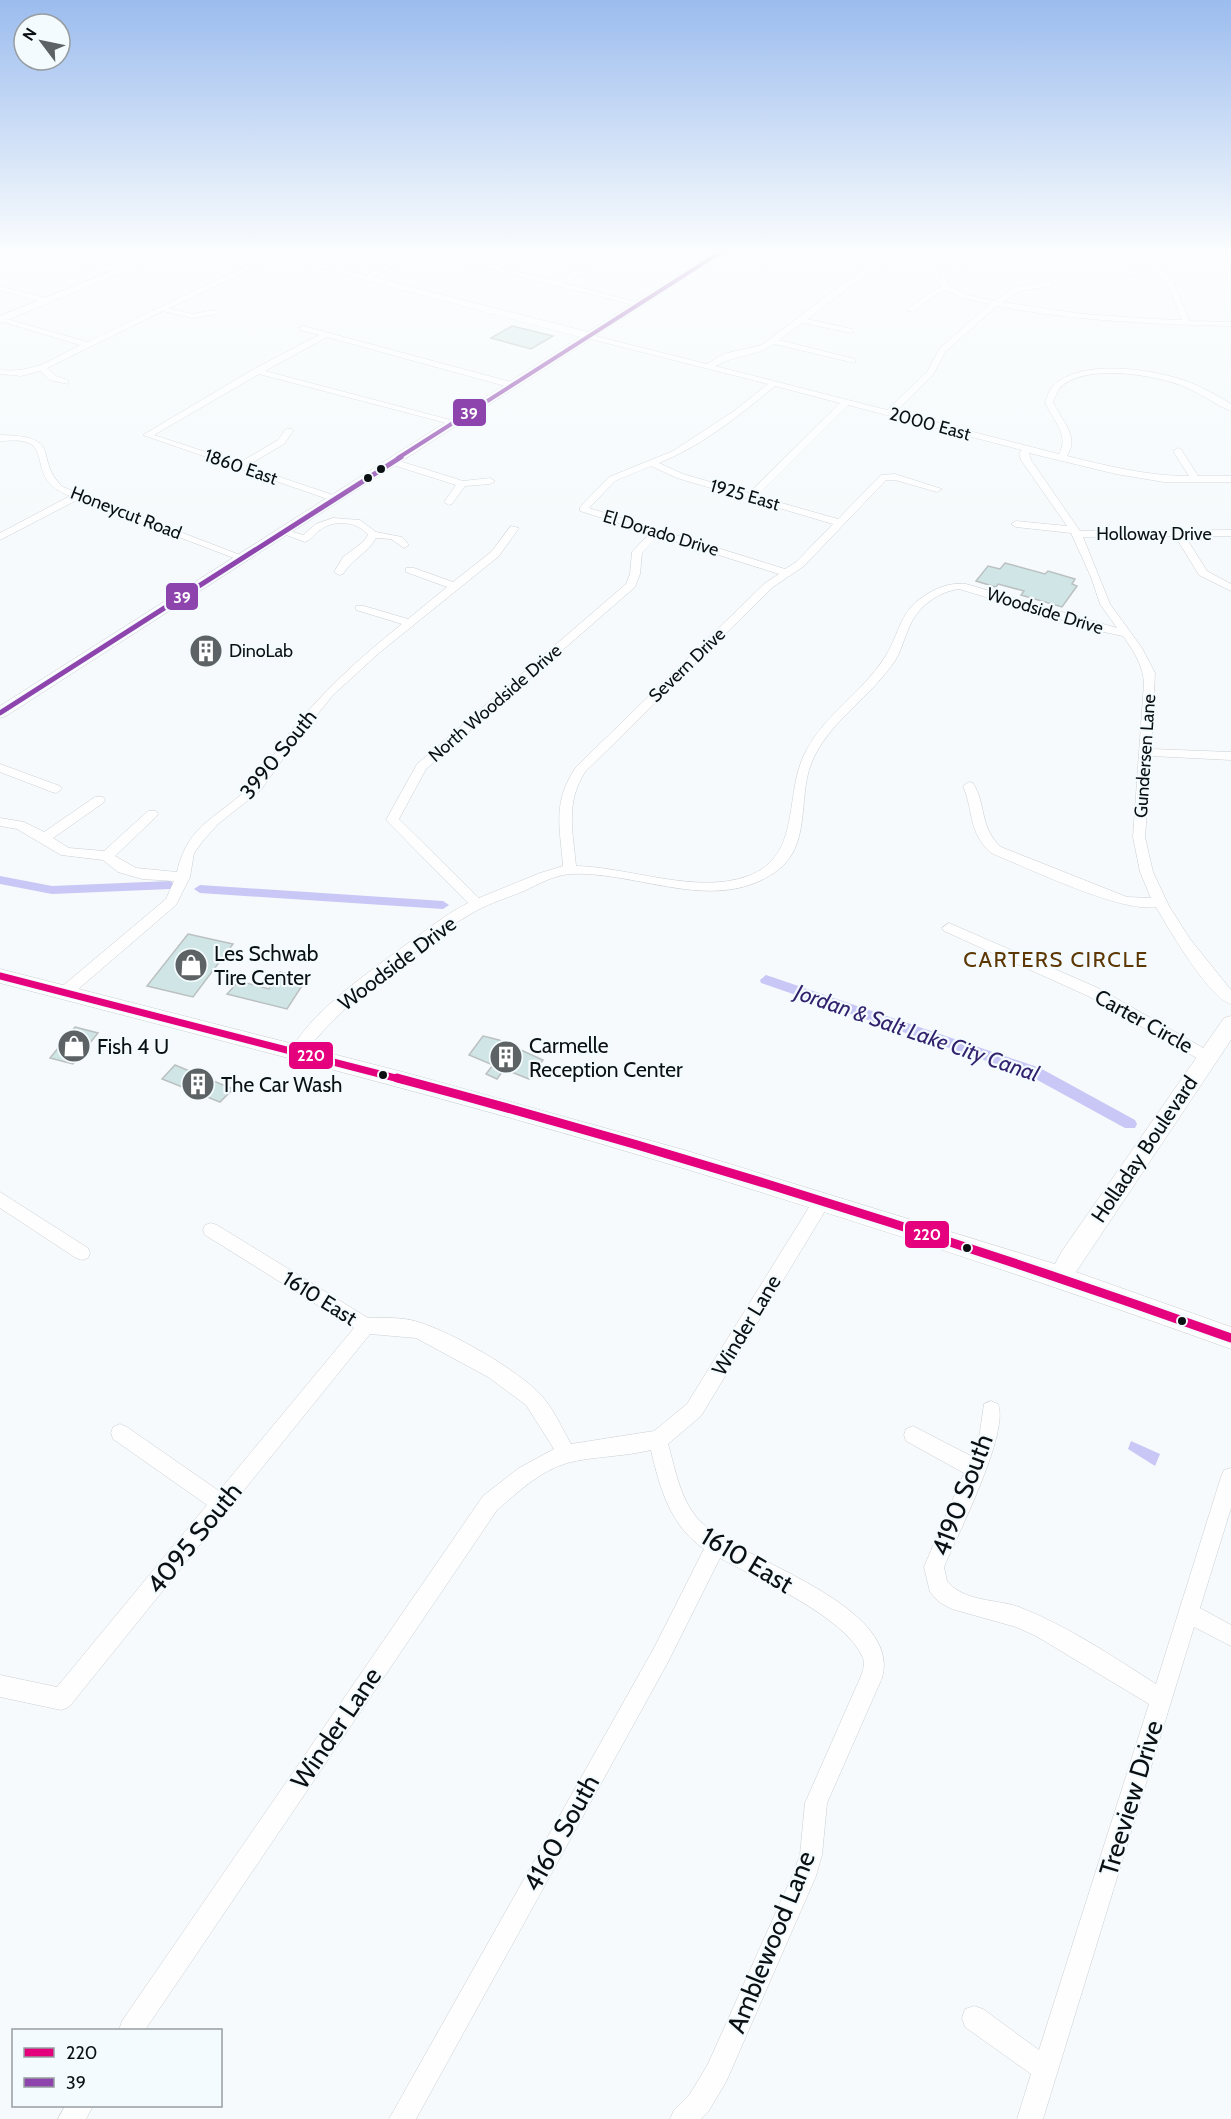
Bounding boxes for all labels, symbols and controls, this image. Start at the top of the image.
north arrow [12,12,72,72]
text: N [19,24,41,44]
line badge: 39 [452,398,487,427]
street label: 2000 East [887,403,973,445]
text: 39 [460,404,478,423]
street label: 1860 East [202,444,280,490]
unlabelled marker [375,463,387,475]
unlabelled marker [362,472,374,484]
street label: 1925 East [708,475,782,515]
street label: Honeycut Road [67,482,185,544]
street label: El Dorado Drive [601,505,721,561]
street label: Holloway Drive [1096,523,1212,545]
line badge: 39 [165,582,199,611]
street label: Woodside Drive [984,583,1106,639]
text: 39 [173,588,191,607]
street label: Severn Drive [644,623,730,707]
building icon: DinoLab [188,633,224,669]
street label: North Woodside Drive [424,639,566,767]
place label: DinoLab [229,640,293,662]
street label: Gundersen Lane [1130,693,1160,819]
street label: 3990 South [234,704,322,804]
street label: Woodside Drive [333,910,461,1015]
place label: Les Schwab Tire Center [214,941,318,990]
district label: CARTERS CIRCLE [963,946,1149,973]
shop icon: Les Schwab Tire Center [173,947,209,983]
water label: Jordan & Salt Lake City Canal [789,978,1043,1088]
street label: Carter Circle [1091,984,1198,1058]
shop icon: Fish 4 U [56,1028,92,1064]
place label: Carmelle Reception Center [529,1033,683,1082]
place label: Fish 4 U [97,1034,169,1059]
building icon: Carmelle Reception Center [488,1039,524,1075]
line badge: 220 [288,1041,334,1070]
text: 220 [297,1046,325,1065]
building icon: The Car Wash [180,1066,216,1102]
unlabelled marker [377,1069,389,1081]
street label: Holladay Boulevard [1086,1071,1202,1227]
place label: The Car Wash [221,1072,343,1097]
line badge: 220 [904,1220,950,1249]
text: 220 [913,1225,941,1244]
unlabelled marker [961,1242,973,1254]
street label: 1610 East [278,1266,362,1330]
street label: Winder Lane [706,1270,786,1380]
unlabelled marker [1176,1315,1188,1327]
street label: 4190 South [924,1429,1000,1561]
street label: 4095 South [139,1476,249,1600]
street label: 1610 East [695,1520,799,1600]
street label: Winder Lane [284,1661,388,1795]
street label: Treeview Drive [1092,1717,1170,1879]
street label: 4160 South [516,1769,606,1897]
street label: Amblewood Lane [720,1846,822,2038]
legend [12,2029,222,2107]
text: 220 [66,2042,97,2064]
text: 39 [66,2072,86,2094]

